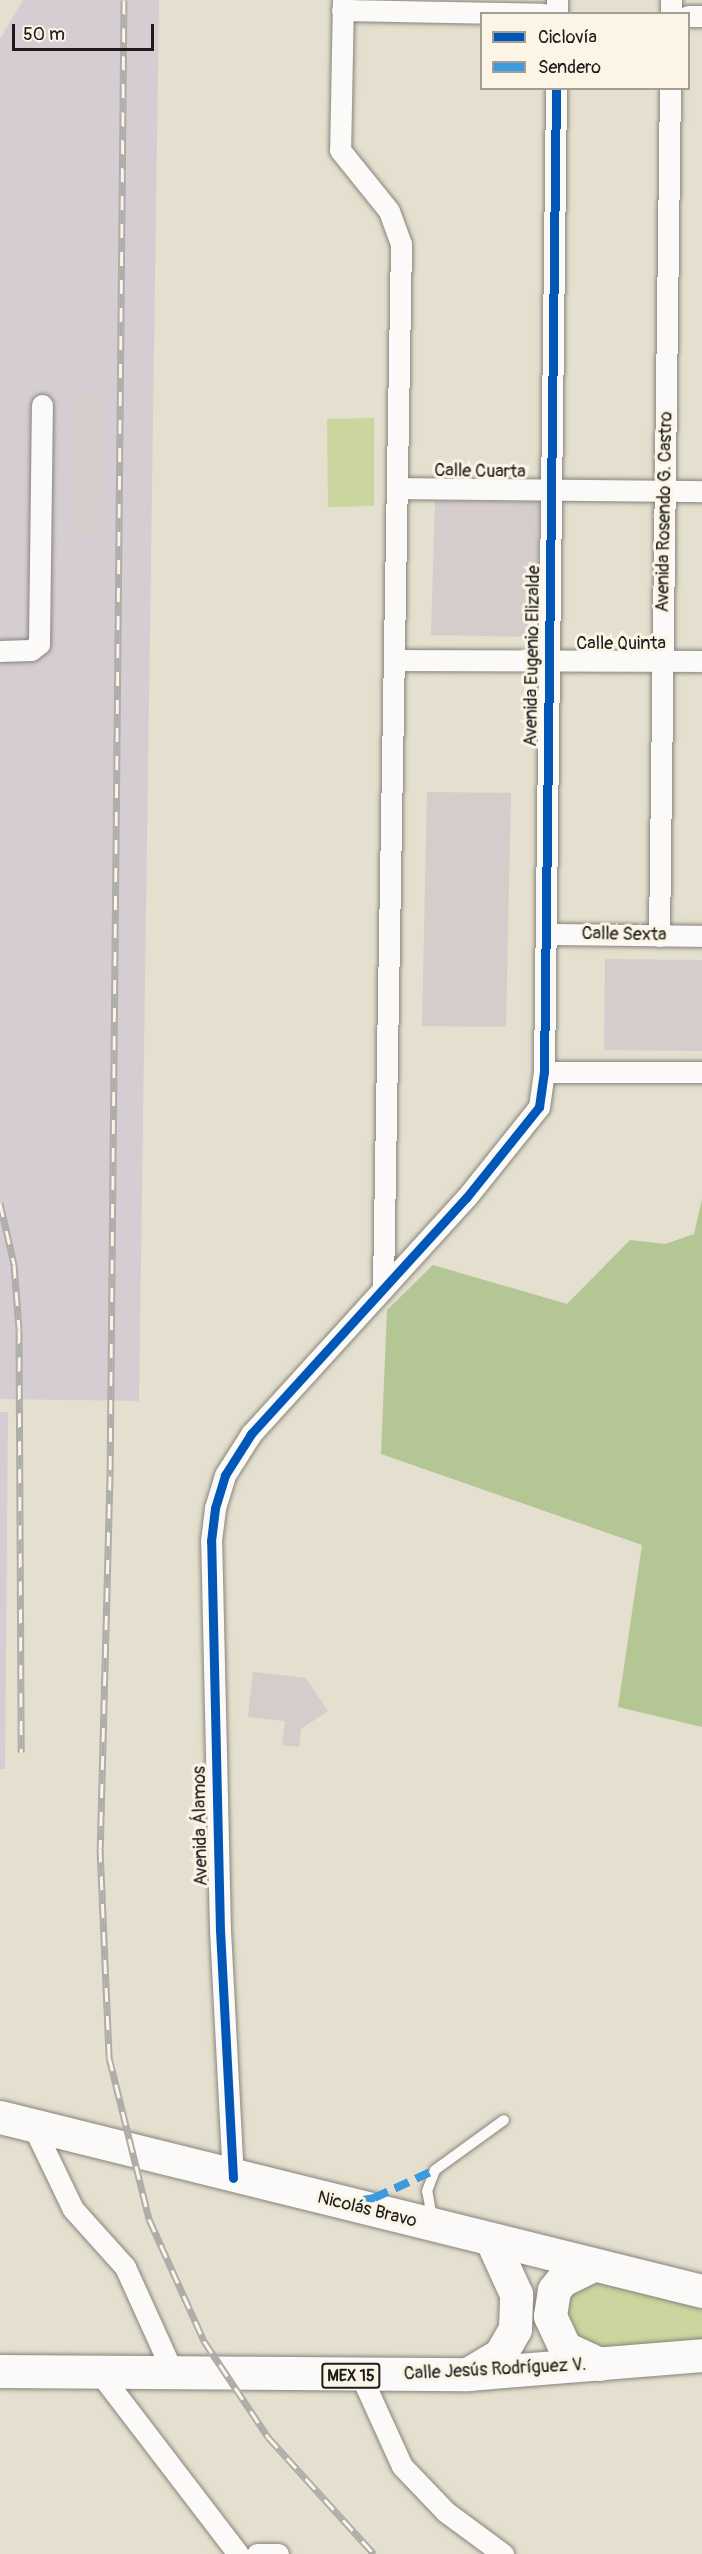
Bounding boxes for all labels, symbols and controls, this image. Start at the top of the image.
scale bar [15,12,158,50]
legend [480,12,690,90]
text: 50 m [23,23,65,46]
text: Ciclovía [538,26,597,49]
text: Sendero [538,56,601,79]
street label: Avenida Rosendo G. Castro [652,411,678,613]
street label: Calle Cuarta [434,460,526,484]
street label: Avenida Eugenio Elizalde [521,565,545,747]
street label: Calle Quinta [576,633,666,655]
street label: Calle Sexta [581,923,667,947]
street label: Avenida Álamos [189,1766,213,1886]
street label: Nicolás Bravo [315,2187,419,2233]
street label: Calle Jesús Rodríguez V. [403,2354,587,2386]
road number: MEX 15 [321,2363,381,2389]

